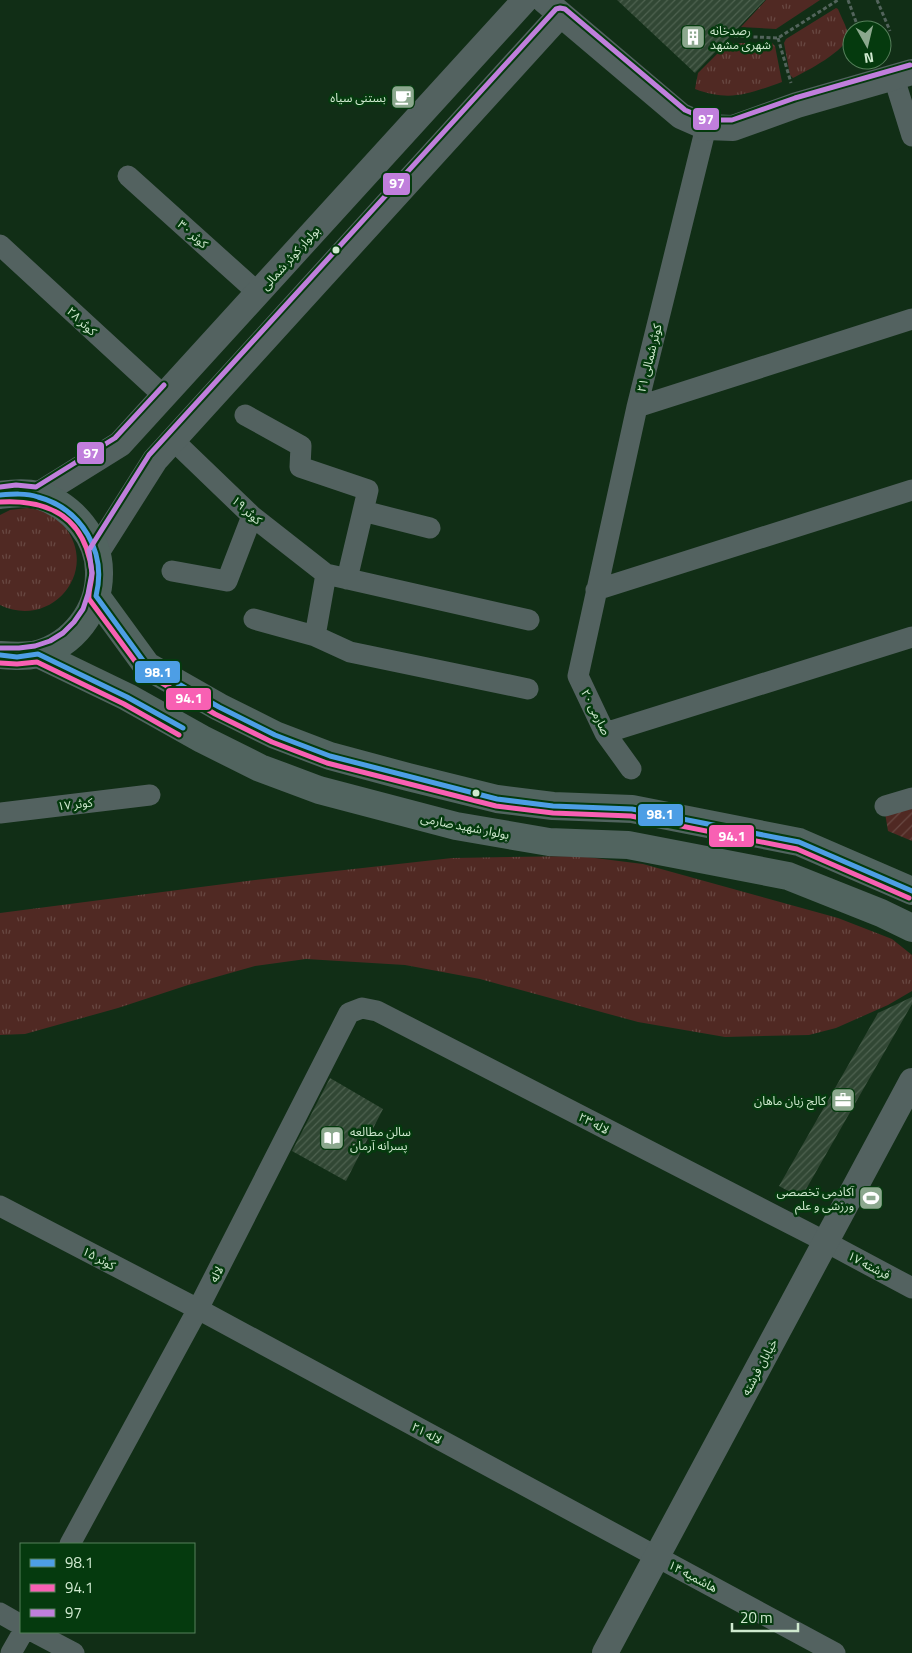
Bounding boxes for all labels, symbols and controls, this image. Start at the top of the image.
north arrow [842,20,892,70]
place label: رصدخانه شهری مشهد [710,21,771,54]
building icon: رصدخانه شهری مشهد [680,24,706,50]
text: N [863,47,875,69]
cafe icon: بستنی سیاه [390,84,416,110]
place label: بستنی سیاه [330,88,386,107]
line badge: 97 [692,107,720,131]
text: 97 [698,108,714,129]
line badge: 97 [382,172,411,196]
text: 97 [389,172,405,193]
street label: کوثر ۳۰ [174,215,213,254]
street label: بولوار کوثر شمالی [256,222,324,294]
unlabelled marker [331,245,341,255]
street label: کوثر ۲۸ [63,302,102,341]
street label: کوثر شمالی ۲۱ [631,321,667,394]
line badge: 97 [76,441,105,465]
text: 97 [83,442,99,463]
street label: کوثر ۱۹ [228,491,267,530]
line badge: 98.1 [134,660,181,684]
text: 98.1 [144,661,172,682]
street label: صارمی ۲۰ [576,686,616,739]
line badge: 94.1 [165,687,212,711]
text: 94.1 [175,687,203,708]
unlabelled marker [471,788,481,798]
street label: کوثر ۱۷ [56,792,95,816]
line badge: 98.1 [637,803,684,827]
text: 98.1 [646,803,674,824]
street label: بولوار شهید صارمی [419,808,511,844]
line badge: 94.1 [708,824,755,848]
text: 94.1 [718,825,746,846]
office icon: کالج زبان ماهان [830,1087,856,1113]
place label: کالج زبان ماهان [754,1091,827,1110]
street label: لاله ۲۳ [575,1107,613,1139]
place label: سالن مطالعه پسرانه آرمان [350,1122,411,1155]
library icon: سالن مطالعه پسرانه آرمان [319,1125,345,1151]
place label: آکادمی تخصصی ورزشی و علم [776,1182,854,1215]
sports icon: آکادمی تخصصی ورزشی و علم [858,1185,884,1211]
street label: کوثر ۱۵ [79,1241,120,1275]
street label: فرشته ۱۷ [844,1246,894,1284]
street label: لاله [204,1263,228,1285]
street label: خیابان فرشته [736,1335,782,1399]
street label: لاله ۲۱ [408,1417,446,1449]
legend [20,1543,195,1633]
text: 98.1 [65,1551,93,1574]
street label: هاشمیه ۱۴ [665,1555,721,1597]
text: 94.1 [65,1576,93,1599]
scale bar [732,1600,798,1632]
text: 97 [65,1601,82,1624]
text: 20 m [740,1606,773,1629]

